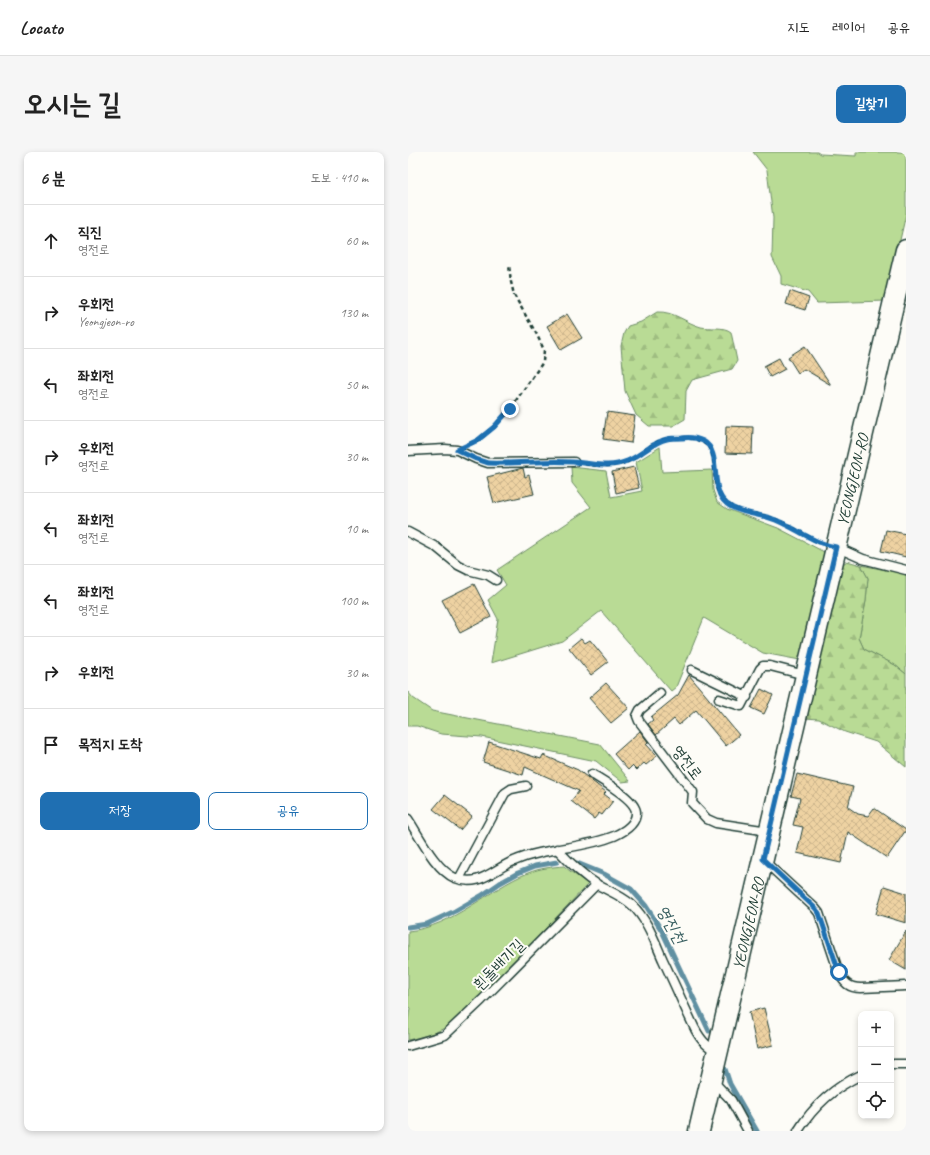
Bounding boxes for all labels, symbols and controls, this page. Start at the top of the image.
text: Locato [20,16,63,40]
text: 지도 [787,19,810,36]
text: 레이어 [832,19,865,36]
text: 공유 [887,19,910,36]
button: 길찾기 [836,85,906,123]
text: 오시는 길 [24,86,121,121]
text: 6 분 [40,168,66,189]
text: 도보 · 410 m [310,170,368,186]
text: 직진 [78,223,102,242]
icon: ahead [40,230,62,252]
text: 60 m [346,233,368,249]
text: 영전로 [78,242,109,258]
text: 우회전 [78,295,114,314]
icon: right [40,302,62,324]
text: 130 m [340,305,368,321]
text: Yeongjeon-ro [78,314,134,330]
text: 좌회전 [78,367,114,386]
icon: left [40,374,62,396]
text: 50 m [346,377,368,393]
text: 영전로 [78,386,109,402]
route end [501,400,519,418]
street label: YEONGJEON-RO [833,430,874,528]
text: 우회전 [78,439,114,458]
icon: right [40,446,62,468]
text: 30 m [346,449,368,465]
text: 영전로 [78,458,109,474]
text: 좌회전 [78,511,114,530]
icon: left [40,518,62,540]
text: 10 m [346,521,368,537]
text: 영전로 [78,530,109,546]
text: 좌회전 [78,583,114,602]
icon: left [40,590,62,612]
text: 100 m [340,593,368,609]
text: 영전로 [78,602,109,618]
icon: right [40,662,62,684]
text: 우회전 [78,663,114,682]
text: 30 m [346,665,368,681]
icon: arrive [40,734,62,756]
text: 목적지 도착 [78,735,142,754]
street label: 영전로 [668,741,707,784]
button: 저장 [40,792,200,830]
button: 공유 [208,792,368,830]
street label: YEONGJEON-RO [728,874,770,971]
water label: 영진천 [652,901,692,949]
street label: 흰돌배기길 [469,935,529,995]
route start [830,963,848,981]
map controls [858,1011,894,1119]
button: + [858,1011,894,1047]
button: − [858,1047,894,1083]
button: locate [858,1083,894,1119]

